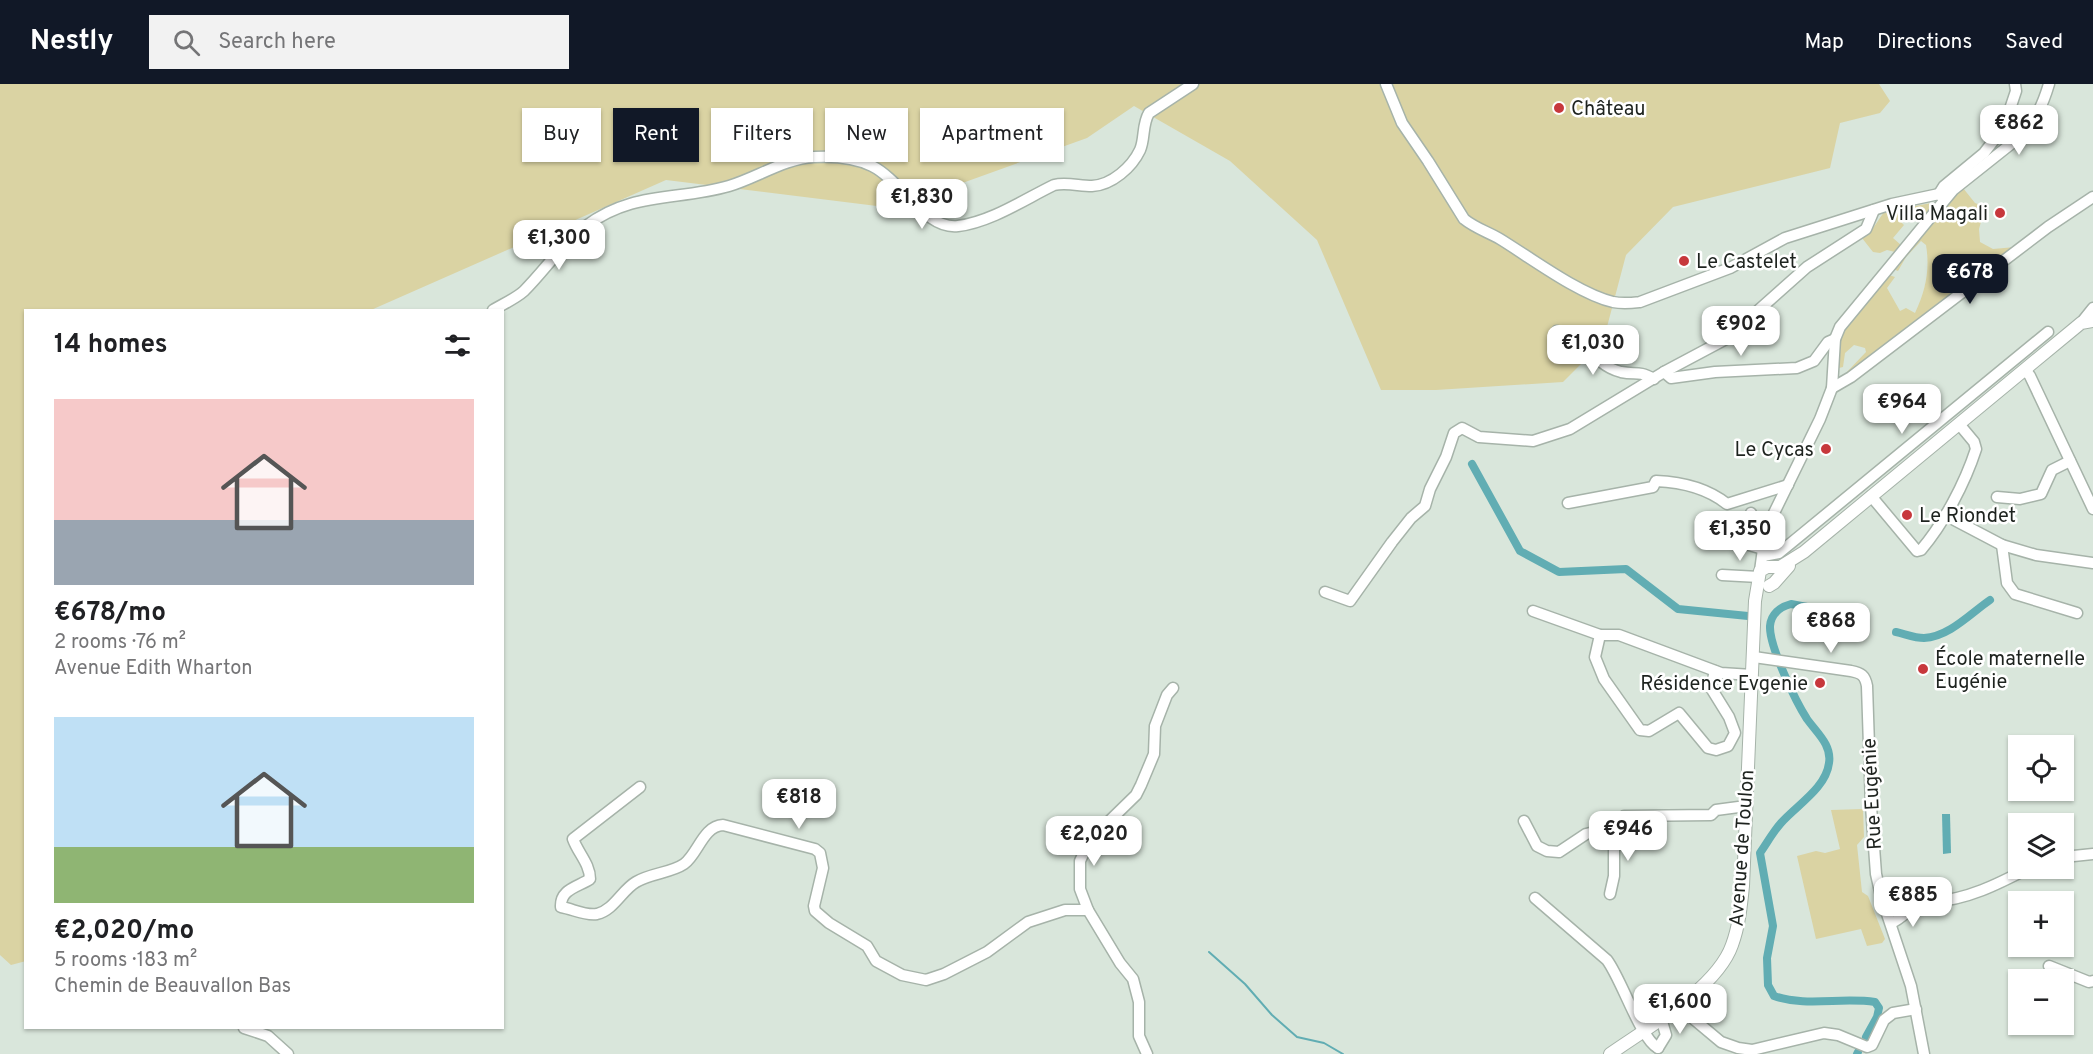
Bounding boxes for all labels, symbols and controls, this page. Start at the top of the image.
search box [149,15,569,69]
text: Nestly [30,24,113,60]
icon: search [170,26,203,59]
text: Search here [218,29,336,56]
text: Map [1804,29,1844,56]
text: Directions [1877,29,1972,56]
text: Saved [2005,29,2063,56]
place label: Château [1571,97,1646,123]
marker: Château [1552,101,1566,115]
pin: €862 [1983,105,2055,156]
chip: Buy [522,108,601,162]
chip: Rent [613,108,699,162]
chip: Filters [711,108,813,162]
chip: New [825,108,908,162]
chip: Apartment [920,108,1064,162]
text: €862 [1994,111,2044,137]
pin: €1,830 [873,179,971,230]
text: €1,830 [890,185,954,211]
place label: Villa Magali [1886,202,1988,228]
marker: Villa Magali [1993,206,2007,220]
pin: €1,300 [510,220,608,271]
text: €1,300 [527,226,591,252]
place label: Le Castelet [1696,250,1797,276]
marker: Le Castelet [1677,254,1691,268]
pin: €678 [1934,254,2006,305]
text: €678 [1946,260,1994,286]
pin: €902 [1705,306,1777,357]
text: €902 [1716,312,1766,338]
pin: €1,030 [1544,325,1642,376]
text: 14 homes [54,329,168,362]
icon: filters [441,329,474,362]
text: €1,030 [1561,331,1625,357]
pin: €964 [1866,384,1938,435]
text: €964 [1877,390,1927,416]
icon: home [210,438,318,546]
place label: Le Cycas [1734,438,1814,464]
marker: Le Cycas [1819,442,1833,456]
place label: Le Riondet [1919,504,2016,530]
marker: Le Riondet [1900,508,1914,522]
pin: €1,350 [1691,511,1789,562]
text: €1,350 [1708,517,1772,543]
text: €678/mo [54,597,166,630]
pin: €868 [1795,603,1867,654]
text: €868 [1806,609,1856,635]
text: 2 rooms · 76 m² [54,630,186,656]
place label: École maternelle Eugénie [1935,645,2085,696]
text: Avenue Edith Wharton [54,656,253,682]
marker: École maternelle Eugénie [1916,662,1930,676]
place label: Résidence Evgenie [1640,672,1808,698]
marker: Résidence Evgenie [1813,676,1827,690]
map controls [2008,735,2074,1035]
button: locate [2008,735,2074,801]
street label: Rue Eugénie [1857,737,1889,850]
icon: home [210,756,318,864]
street label: Avenue de Toulon [1725,769,1761,928]
pin: €818 [763,779,835,830]
text: €818 [776,785,822,811]
pin: €946 [1592,811,1664,862]
button: layers [2008,813,2074,879]
pin: €2,020 [1045,816,1143,867]
text: €946 [1603,817,1653,843]
text: €2,020 [1060,822,1128,848]
pin: €885 [1877,877,1949,928]
text: €885 [1888,883,1938,909]
button: + [2008,891,2074,957]
text: €2,020/mo [54,915,194,948]
text: 5 rooms · 183 m² [54,948,197,974]
button: − [2008,969,2074,1035]
text: Chemin de Beauvallon Bas [54,974,291,1000]
pin: €1,600 [1631,984,1729,1035]
text: €1,600 [1648,990,1712,1016]

